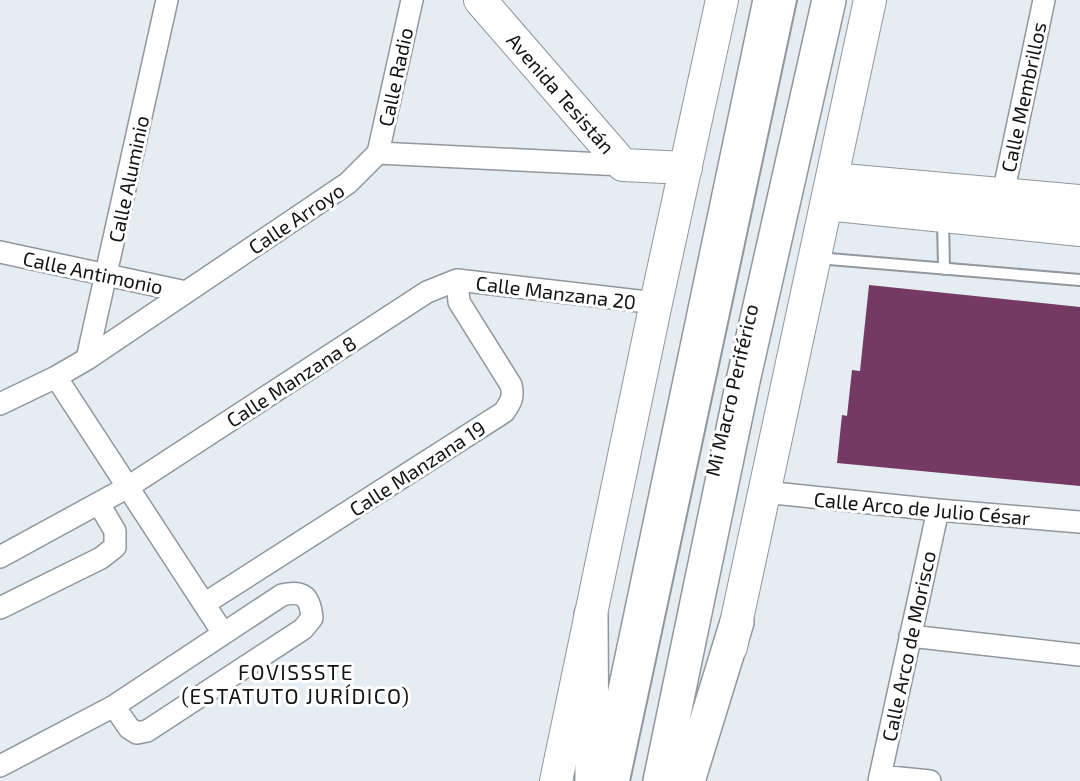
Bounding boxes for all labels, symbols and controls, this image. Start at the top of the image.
street label: Calle Membrillos [995,20,1051,174]
street label: Calle Radio [373,25,417,129]
street label: Avenida Tesistán [502,28,620,158]
street label: Calle Aluminio [103,113,153,245]
street label: Calle Arroyo [244,177,348,259]
street label: Calle Antimonio [21,245,165,299]
street label: Calle Manzana 20 [475,270,637,314]
street label: Mi Macro Periférico [699,301,763,479]
street label: Calle Manzana 8 [222,330,360,432]
street label: Calle Manzana 19 [345,415,489,521]
street label: Calle Arco de Julio César [813,487,1031,529]
street label: Calle Arco de Morisco [876,548,940,744]
district label: FOVISSSTE (ESTATUTO JURÍDICO) [181,659,411,708]

